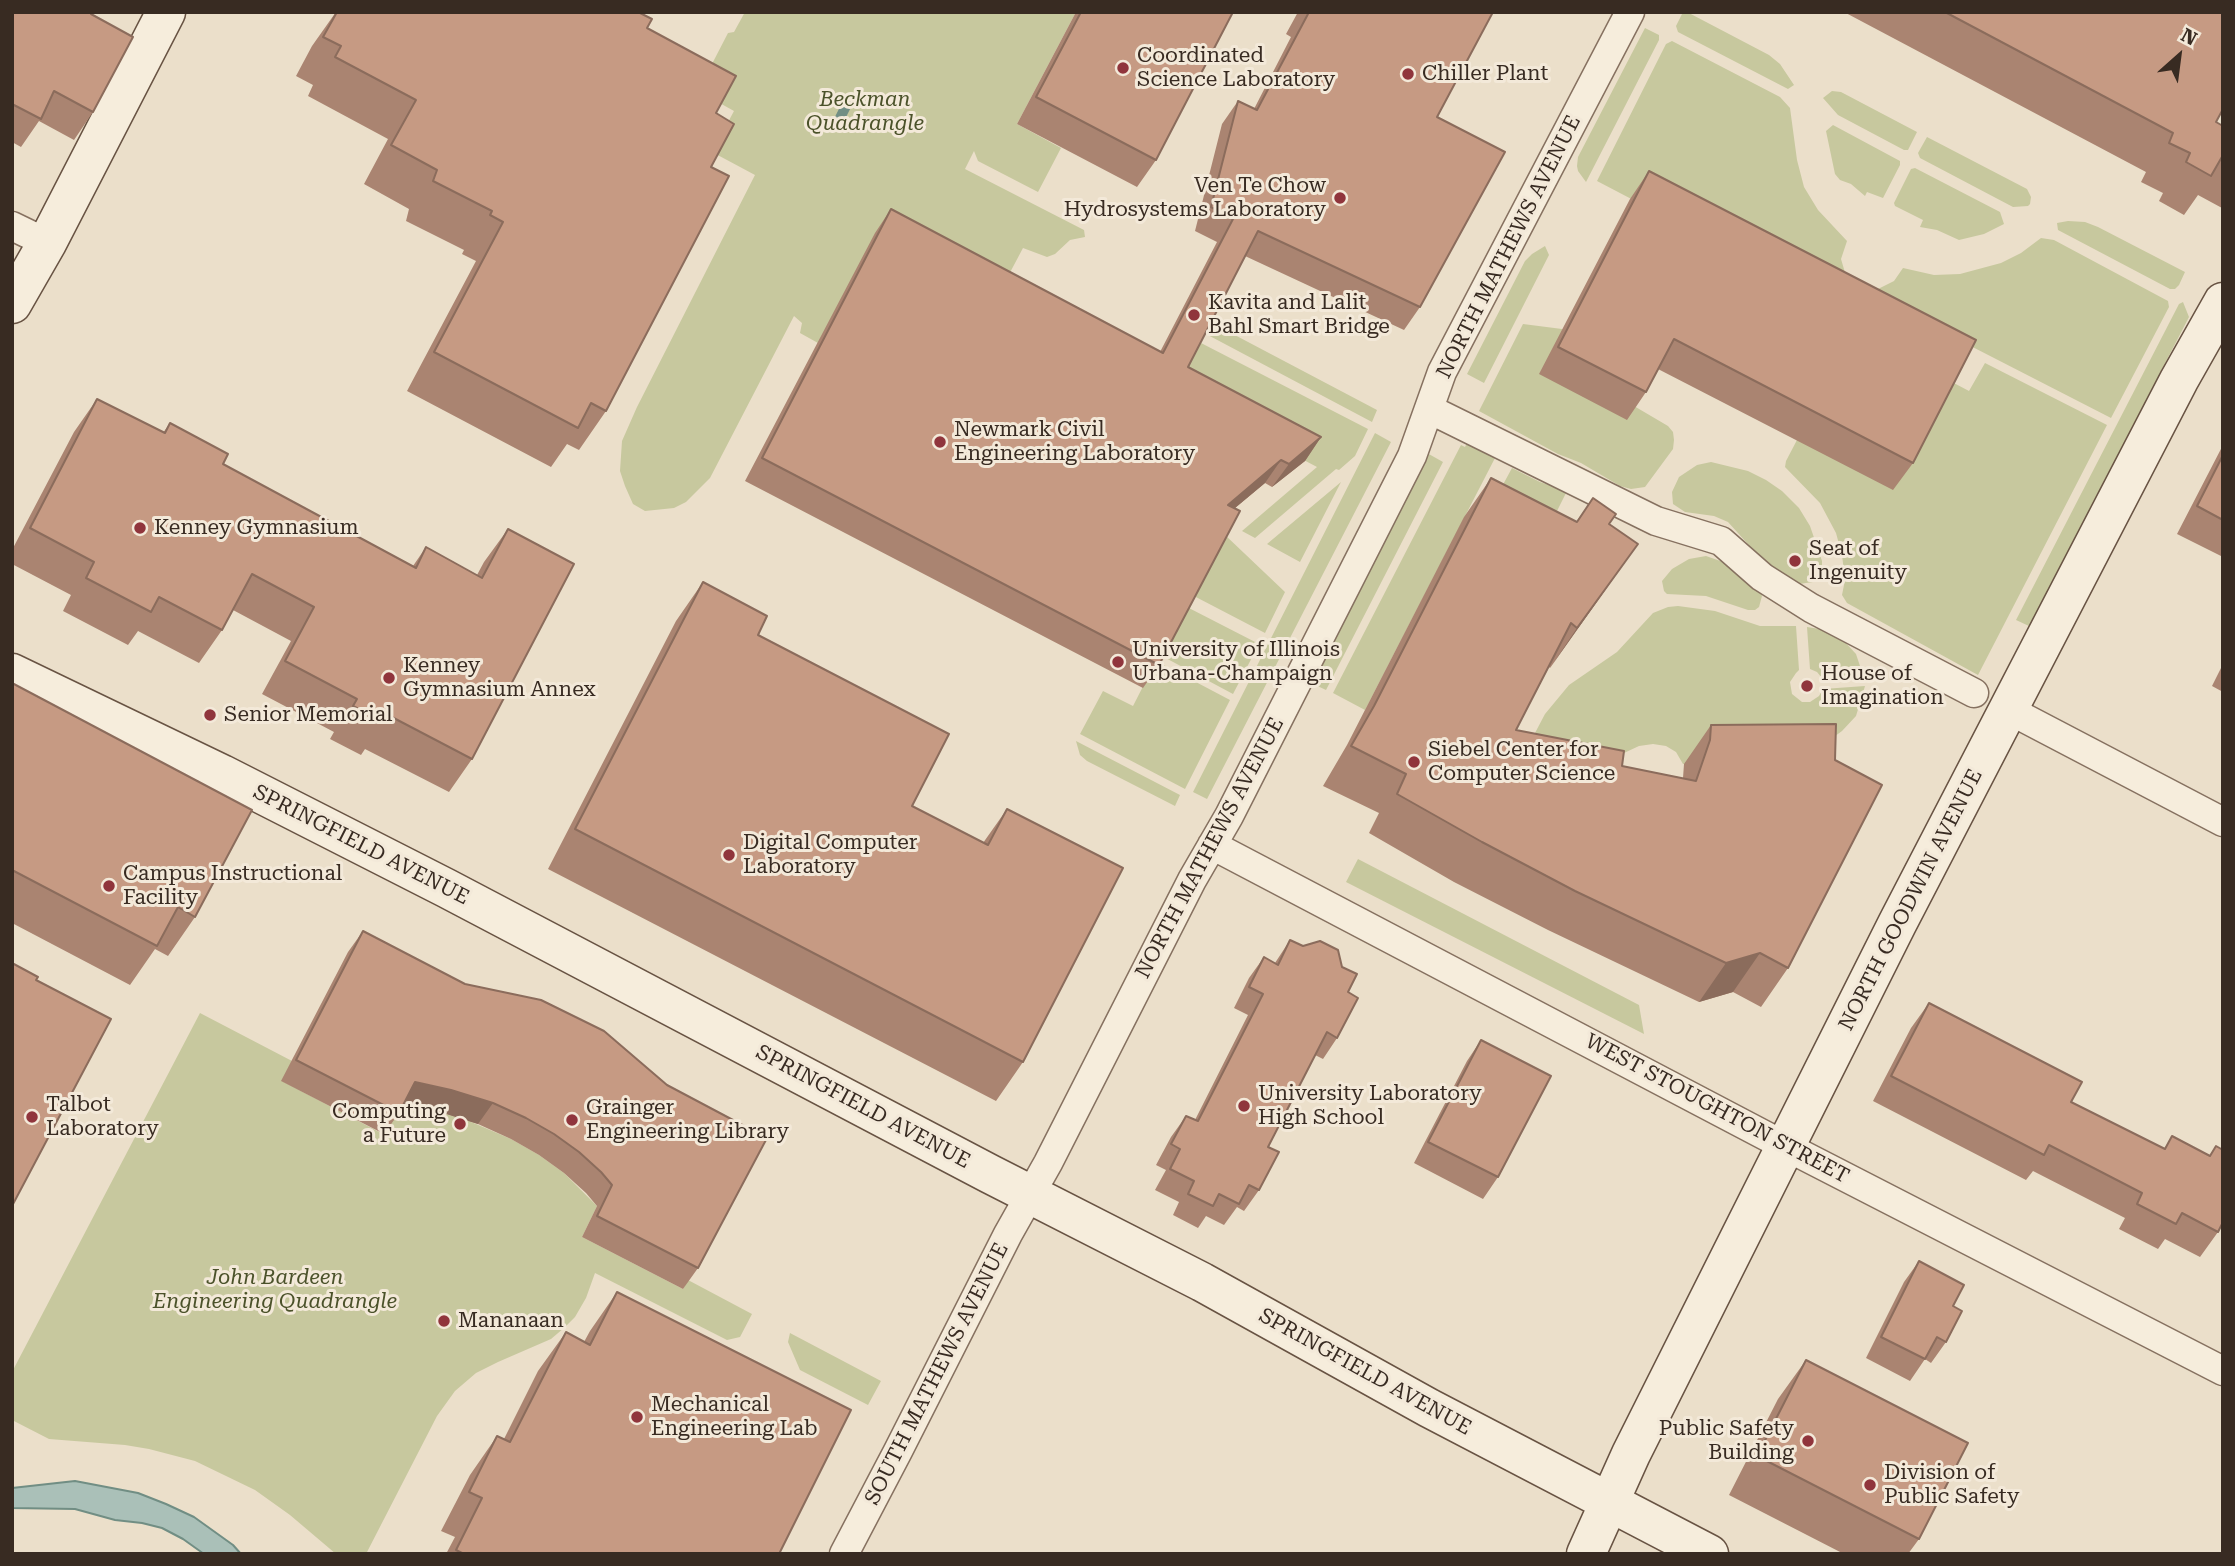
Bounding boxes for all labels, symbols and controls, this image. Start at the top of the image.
north arrow [2144,21,2214,91]
text: N [2177,23,2201,51]
place label: Coordinated Science Laboratory [1137,43,1335,93]
marker: Coordinated Science Laboratory [1115,60,1131,76]
place label: Chiller Plant [1422,61,1548,87]
marker: Chiller Plant [1400,66,1416,82]
park label: Beckman Quadrangle [806,87,924,137]
street label: NORTH MATHEWS AVENUE [1432,111,1586,383]
place label: Ven Te Chow Hydrosystems Laboratory [1064,173,1326,223]
marker: Ven Te Chow Hydrosystems Laboratory [1332,190,1348,206]
place label: Kavita and Lalit Bahl Smart Bridge [1208,290,1390,340]
marker: Kavita and Lalit Bahl Smart Bridge [1186,307,1202,323]
place label: Newmark Civil Engineering Laboratory [954,417,1195,467]
marker: Newmark Civil Engineering Laboratory [932,434,948,450]
place label: Kenney Gymnasium [154,515,359,541]
marker: Kenney Gymnasium [132,520,148,536]
place label: Seat of Ingenuity [1809,536,1907,586]
marker: Seat of Ingenuity [1787,553,1803,569]
place label: University of Illinois Urbana-Champaign [1132,637,1340,687]
place label: Kenney Gymnasium Annex [403,653,596,703]
marker: University of Illinois Urbana-Champaign [1110,654,1126,670]
place label: House of Imagination [1821,661,1944,711]
marker: Kenney Gymnasium Annex [381,670,397,686]
marker: House of Imagination [1799,678,1815,694]
place label: Senior Memorial [224,702,393,728]
marker: Senior Memorial [202,707,218,723]
street label: NORTH MATHEWS AVENUE [1130,713,1290,983]
place label: Siebel Center for Computer Science [1428,737,1615,787]
marker: Siebel Center for Computer Science [1406,754,1422,770]
street label: NORTH GOODWIN AVENUE [1834,765,1988,1035]
street label: SPRINGFIELD AVENUE [249,779,473,911]
place label: Digital Computer Laboratory [743,830,917,880]
marker: Digital Computer Laboratory [721,847,737,863]
place label: Campus Instructional Facility [123,861,342,911]
marker: Campus Instructional Facility [101,878,117,894]
street label: WEST STOUGHTON STREET [1581,1029,1853,1189]
street label: SPRINGFIELD AVENUE [751,1040,975,1174]
place label: University Laboratory High School [1258,1081,1482,1131]
place label: Talbot Laboratory [46,1092,159,1142]
place label: Grainger Engineering Library [586,1095,789,1145]
marker: University Laboratory High School [1236,1098,1252,1114]
place label: Computing a Future [332,1099,446,1149]
marker: Talbot Laboratory [24,1109,40,1125]
marker: Grainger Engineering Library [564,1112,580,1128]
marker: Computing a Future [452,1116,468,1132]
street label: SOUTH MATHEWS AVENUE [860,1239,1014,1509]
park label: John Bardeen Engineering Quadrangle [153,1265,397,1315]
street label: SPRINGFIELD AVENUE [1254,1303,1476,1441]
place label: Mananaan [458,1308,564,1334]
marker: Mananaan [436,1313,452,1329]
place label: Mechanical Engineering Lab [651,1392,818,1442]
marker: Mechanical Engineering Lab [629,1409,645,1425]
place label: Public Safety Building [1659,1416,1794,1466]
marker: Public Safety Building [1800,1433,1816,1449]
place label: Division of Public Safety [1884,1460,2019,1510]
marker: Division of Public Safety [1862,1477,1878,1493]

